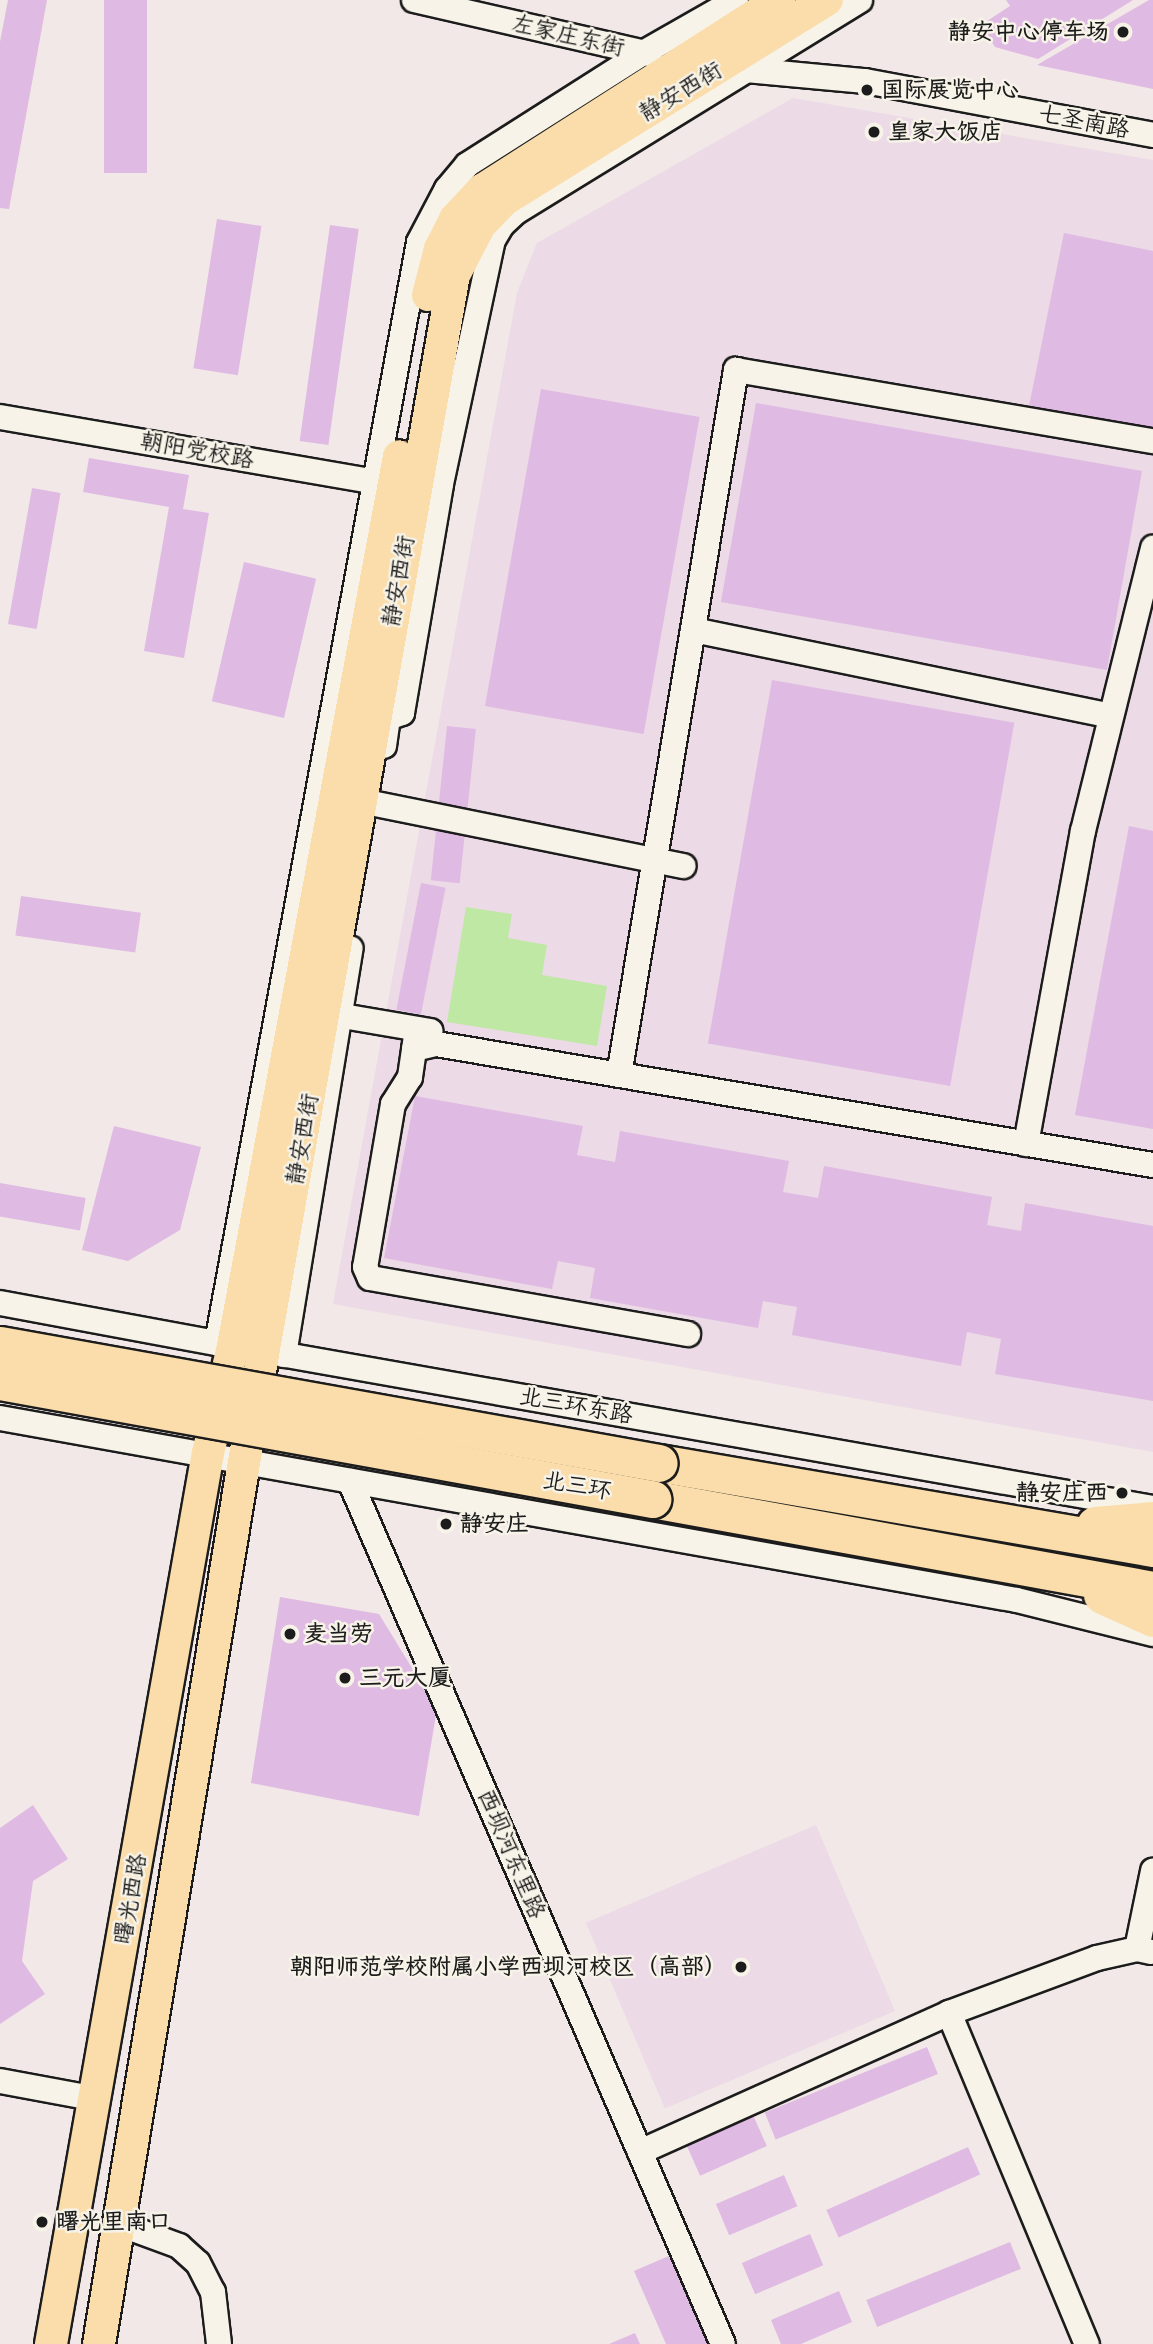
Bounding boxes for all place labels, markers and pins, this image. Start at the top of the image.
place label: 静安中心停车场 [948,18,1109,46]
marker: 静安中心停车场 [1115,24,1131,40]
place label: 国际展览中心 [881,76,1019,104]
marker: 国际展览中心 [859,82,875,98]
place label: 皇家大饭店 [888,118,1003,146]
marker: 皇家大饭店 [866,124,882,140]
place label: 静安庄西 [1016,1479,1108,1507]
marker: 静安庄西 [1114,1485,1130,1501]
place label: 静安庄 [460,1510,529,1538]
marker: 静安庄 [438,1516,454,1532]
place label: 麦当劳 [304,1620,373,1648]
marker: 麦当劳 [282,1626,298,1642]
place label: 三元大厦 [359,1664,451,1692]
marker: 三元大厦 [337,1670,353,1686]
place label: 朝阳师范学校附属小学西坝河校区（高部） [290,1953,727,1981]
marker: 朝阳师范学校附属小学西坝河校区（高部） [733,1959,749,1975]
place label: 曙光里南口 [56,2208,171,2236]
marker: 曙光里南口 [34,2214,50,2230]

